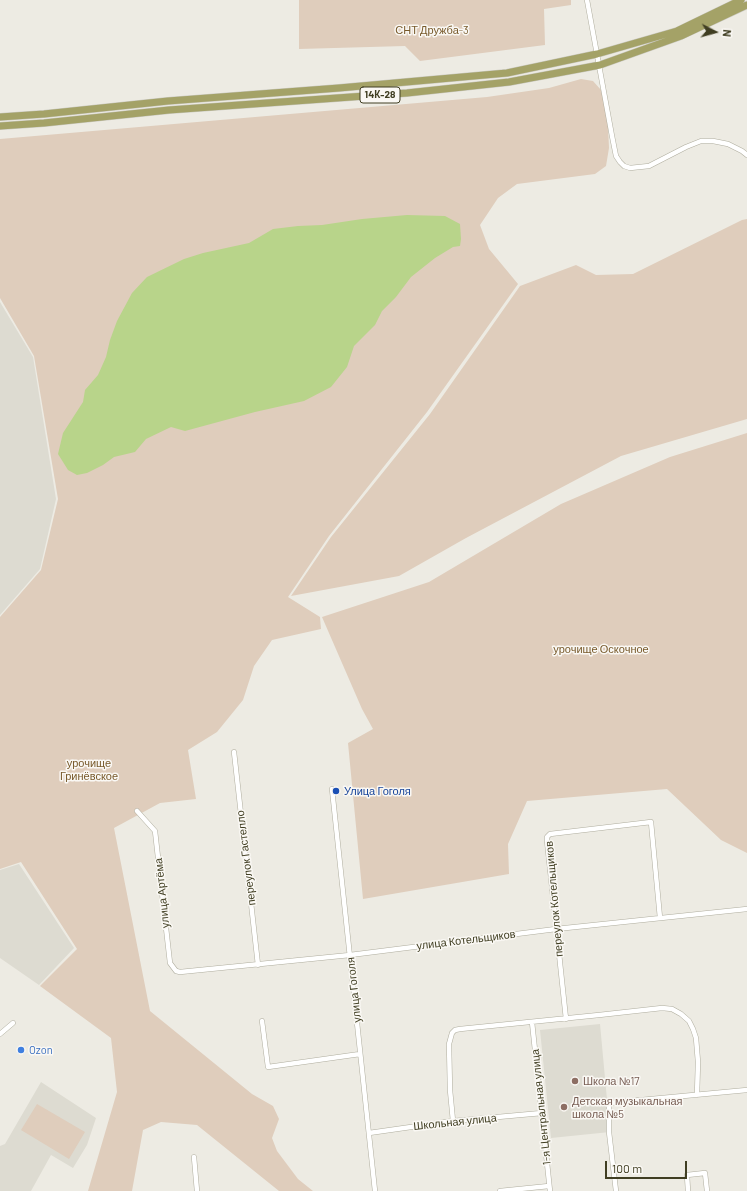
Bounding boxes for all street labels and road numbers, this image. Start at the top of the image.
road number: 14К-28 [360,87,400,103]
street label: переулок Гастелло [234,810,258,906]
street label: переулок Котельщиков [542,840,566,958]
street label: улица Артёма [152,857,172,929]
street label: улица Котельщиков [416,927,516,953]
street label: улица Гоголя [344,957,364,1023]
street label: 1-я Центральная улица [528,1048,554,1166]
street label: Школьная улица [413,1111,497,1133]

